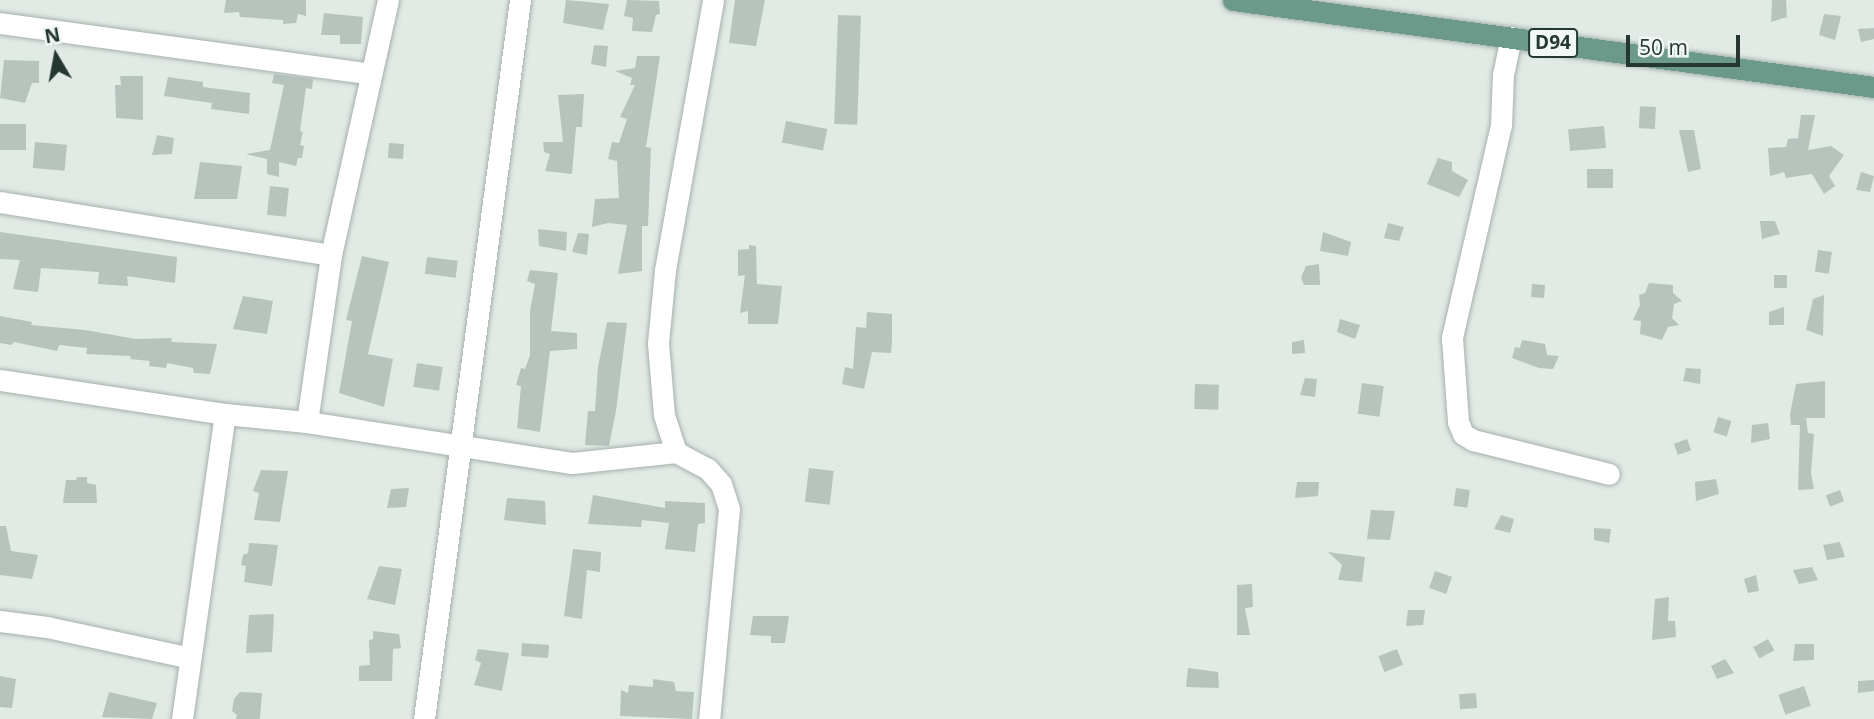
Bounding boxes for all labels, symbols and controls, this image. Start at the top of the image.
north arrow [21,21,91,91]
text: N [42,21,62,49]
scale bar [1629,21,1743,65]
road number: D94 [1527,28,1579,58]
text: 50 m [1639,33,1688,61]

